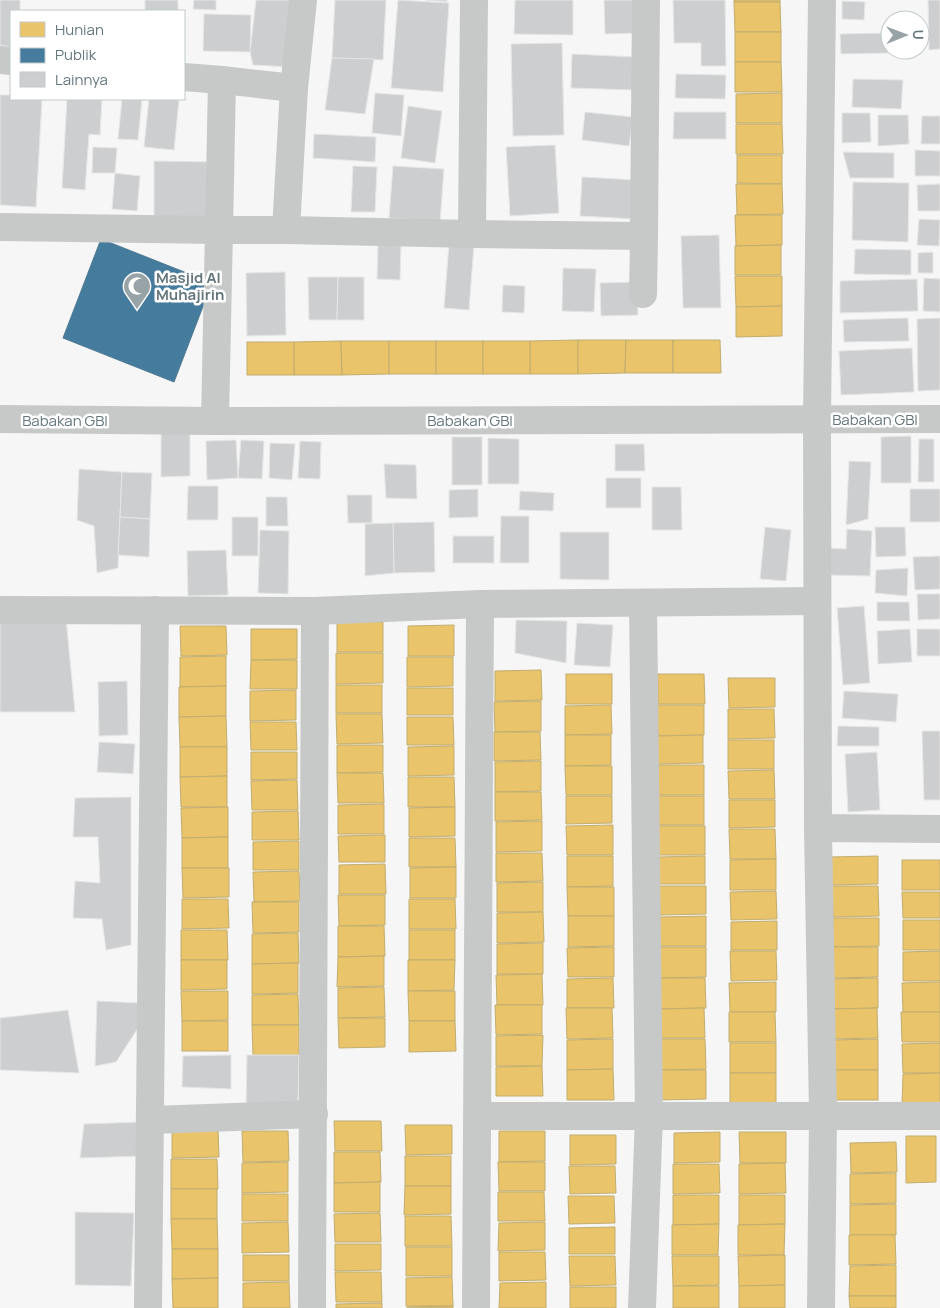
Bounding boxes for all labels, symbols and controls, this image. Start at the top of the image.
legend [10,10,185,100]
north arrow [880,10,930,60]
text: Hunian [55,19,104,40]
text: U [909,30,928,40]
text: Publik [55,44,97,65]
text: Lainnya [55,69,108,90]
place label: Masjid Al Muhajirin [156,267,224,305]
mosque icon: Masjid Al Muhajirin [122,271,152,310]
street label: Babakan GBI [832,409,918,430]
street label: Babakan GBI [22,410,108,431]
street label: Babakan GBI [427,410,513,431]

